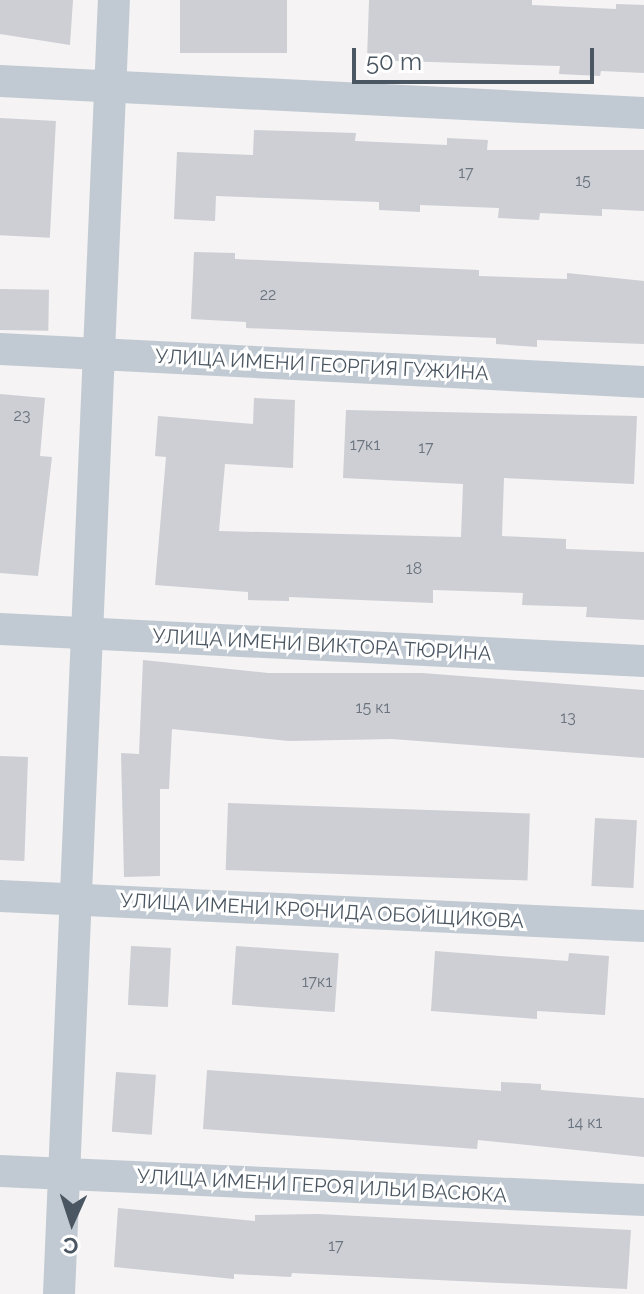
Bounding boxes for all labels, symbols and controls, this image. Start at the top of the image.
scale bar [356,32,598,82]
text: 50 m [366,47,422,76]
house number: 17 [458,163,474,183]
house number: 15 [575,171,591,191]
house number: 22 [260,285,276,305]
street label: УЛИЦА ИМЕНИ ГЕОРГИЯ ГУЖИНА [155,344,489,386]
house number: 23 [14,406,30,426]
house number: 17к1 [350,435,380,455]
house number: 17 [418,438,434,458]
house number: 18 [406,559,422,579]
street label: УЛИЦА ИМЕНИ ВИКТОРА ТЮРИНА [151,624,493,666]
house number: 15 к1 [356,698,390,718]
house number: 13 [560,708,576,728]
street label: УЛИЦА ИМЕНИ КРОНИДА ОБОЙЩИКОВА [119,888,525,934]
house number: 17к1 [302,972,332,992]
house number: 14 к1 [568,1113,602,1133]
street label: УЛИЦА ИМЕНИ ГЕРОЯ ИЛЬИ ВАСЮКА [136,1164,508,1208]
north arrow [32,1182,112,1262]
text: С [63,1233,79,1259]
house number: 17 [328,1236,344,1256]

